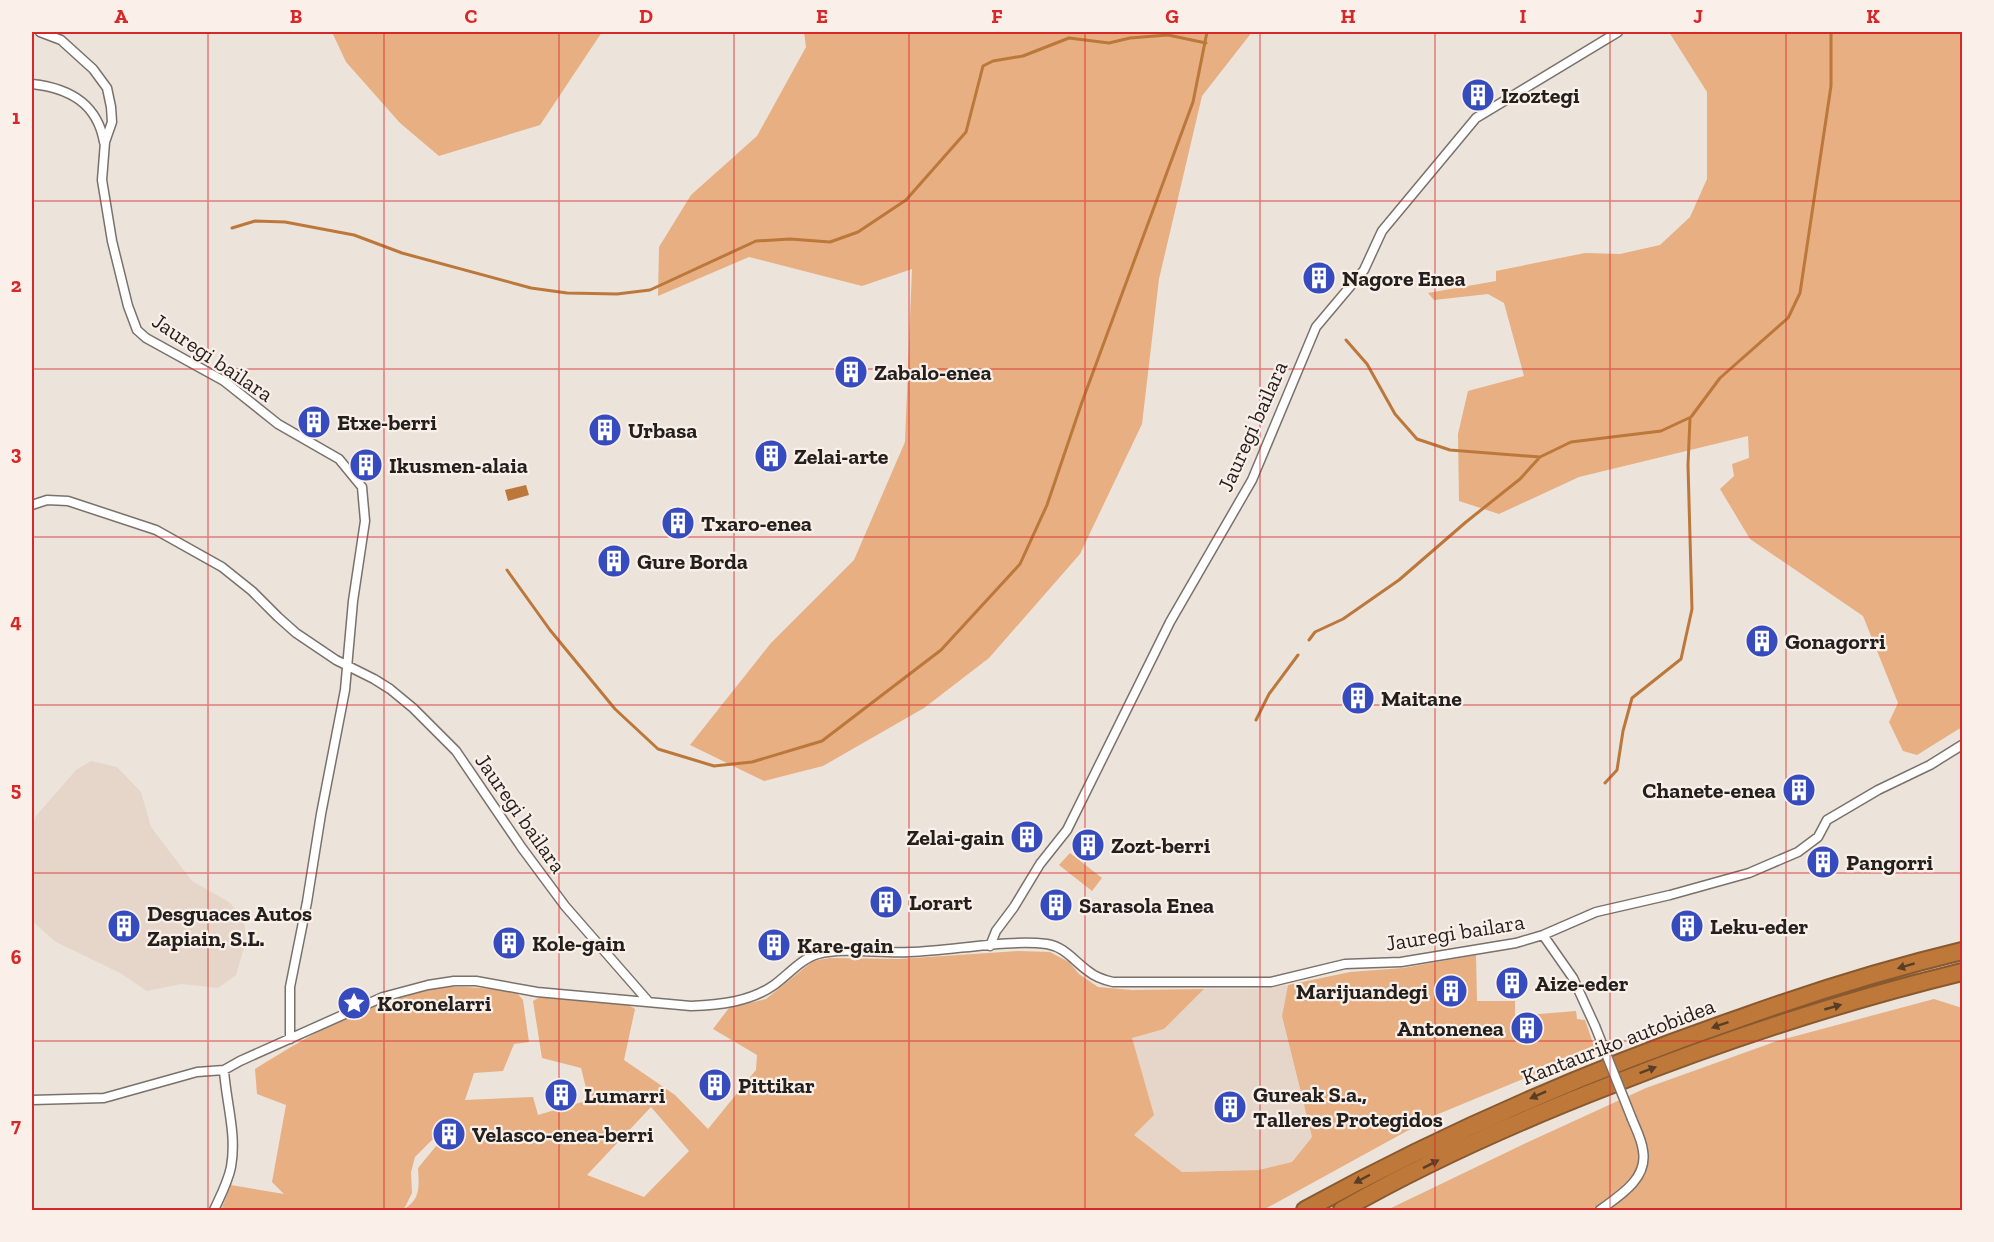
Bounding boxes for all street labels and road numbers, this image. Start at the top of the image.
street label: Jauregi bailara [147,307,279,408]
street label: Jauregi bailara [1212,356,1293,496]
street label: Jauregi bailara [469,748,572,879]
street label: Jauregi bailara [1384,908,1527,957]
street label: Kantauriko autobidea [1518,992,1719,1091]

